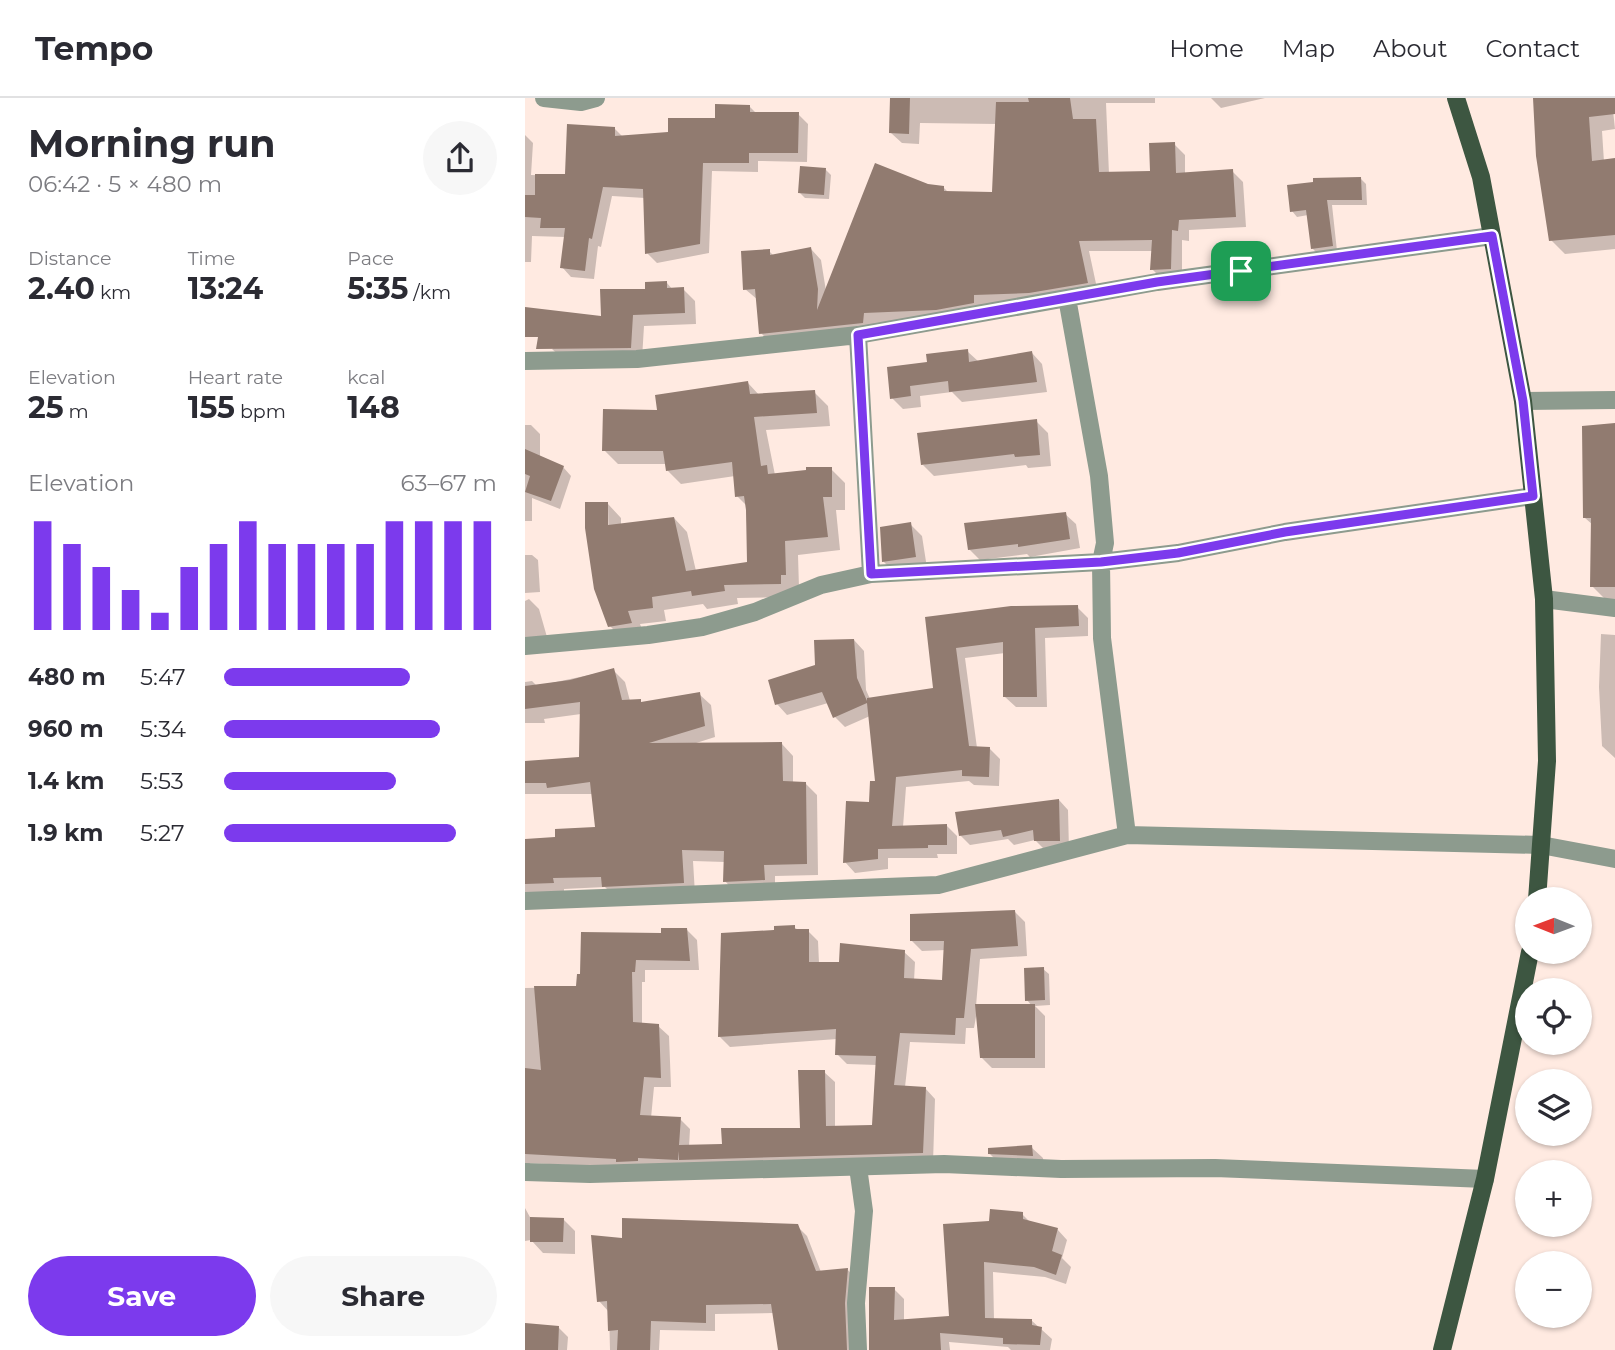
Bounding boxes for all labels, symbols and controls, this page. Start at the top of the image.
text: Tempo [35,28,153,68]
text: Home [1169,34,1244,63]
text: Map [1282,34,1335,63]
text: About [1373,34,1447,63]
text: Contact [1485,34,1580,63]
text: Morning run [28,120,276,167]
button: share [423,121,497,195]
text: 06:42 · 5 × 480 m [28,170,222,198]
pin [1211,241,1271,301]
text: Distance [28,247,111,270]
text: Time [188,247,235,270]
text: Pace [347,247,394,270]
icon: arrive [1222,252,1260,290]
text: 2.40 [28,270,95,307]
text: 13:24 [188,270,263,307]
text: 5:35 [347,270,408,307]
text: km [95,281,131,304]
text: /km [408,281,451,304]
text: Elevation [28,366,116,389]
text: Heart rate [188,366,283,389]
text: kcal [347,366,385,389]
text: 25 [28,389,64,426]
text: 155 [188,389,235,426]
text: 148 [347,389,400,426]
text: m [64,400,89,423]
text: bpm [235,400,286,423]
text: Elevation [28,469,134,497]
text: 63–67 m [401,469,497,497]
text: 480 m [28,663,106,691]
text: 5:47 [140,663,186,691]
text: 960 m [28,715,104,743]
text: 5:34 [140,715,186,743]
text: 1.4 km [28,767,105,795]
text: 5:53 [140,767,184,795]
text: 1.9 km [28,819,103,847]
text: 5:27 [140,819,184,847]
north arrow [1515,887,1593,964]
map controls [1515,887,1592,1328]
button: locate [1515,978,1592,1055]
button: layers [1515,1069,1592,1146]
button: + [1515,1160,1592,1237]
button: − [1515,1251,1592,1328]
button: Save [28,1256,256,1336]
button: Share [270,1256,497,1336]

